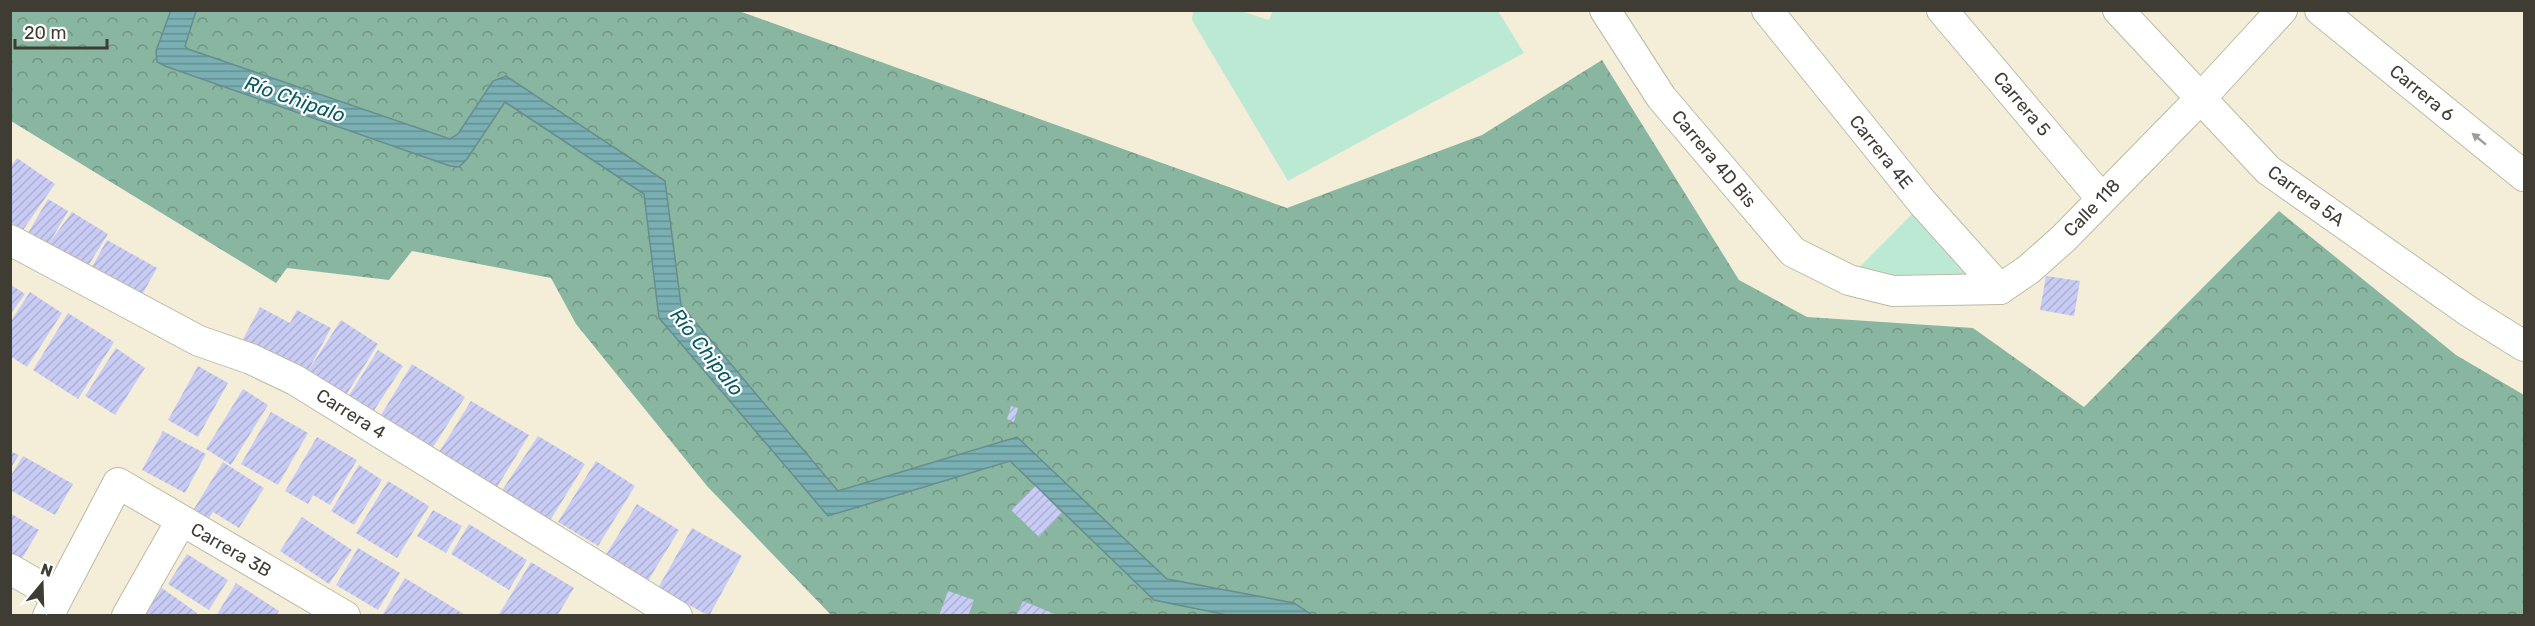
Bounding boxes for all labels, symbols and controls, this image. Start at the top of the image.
scale bar [15,12,106,50]
text: 20 m [24,22,66,44]
street label: Carrera 6 [2385,60,2459,126]
street label: Carrera 5 [1989,67,2055,141]
water label: Río Chipalo [242,71,348,127]
street label: Carrera 4D Bis [1667,106,1761,212]
street label: Carrera 4E [1845,111,1917,193]
one-way arrow [2471,133,2487,146]
street label: Carrera 5A [2263,161,2349,231]
street label: Calle 118 [2059,174,2125,242]
water label: Río Chipalo [665,303,749,401]
street label: Carrera 4 [312,384,390,444]
street label: Carrera 3B [187,518,275,582]
north arrow [12,554,72,614]
text: N [38,559,55,581]

